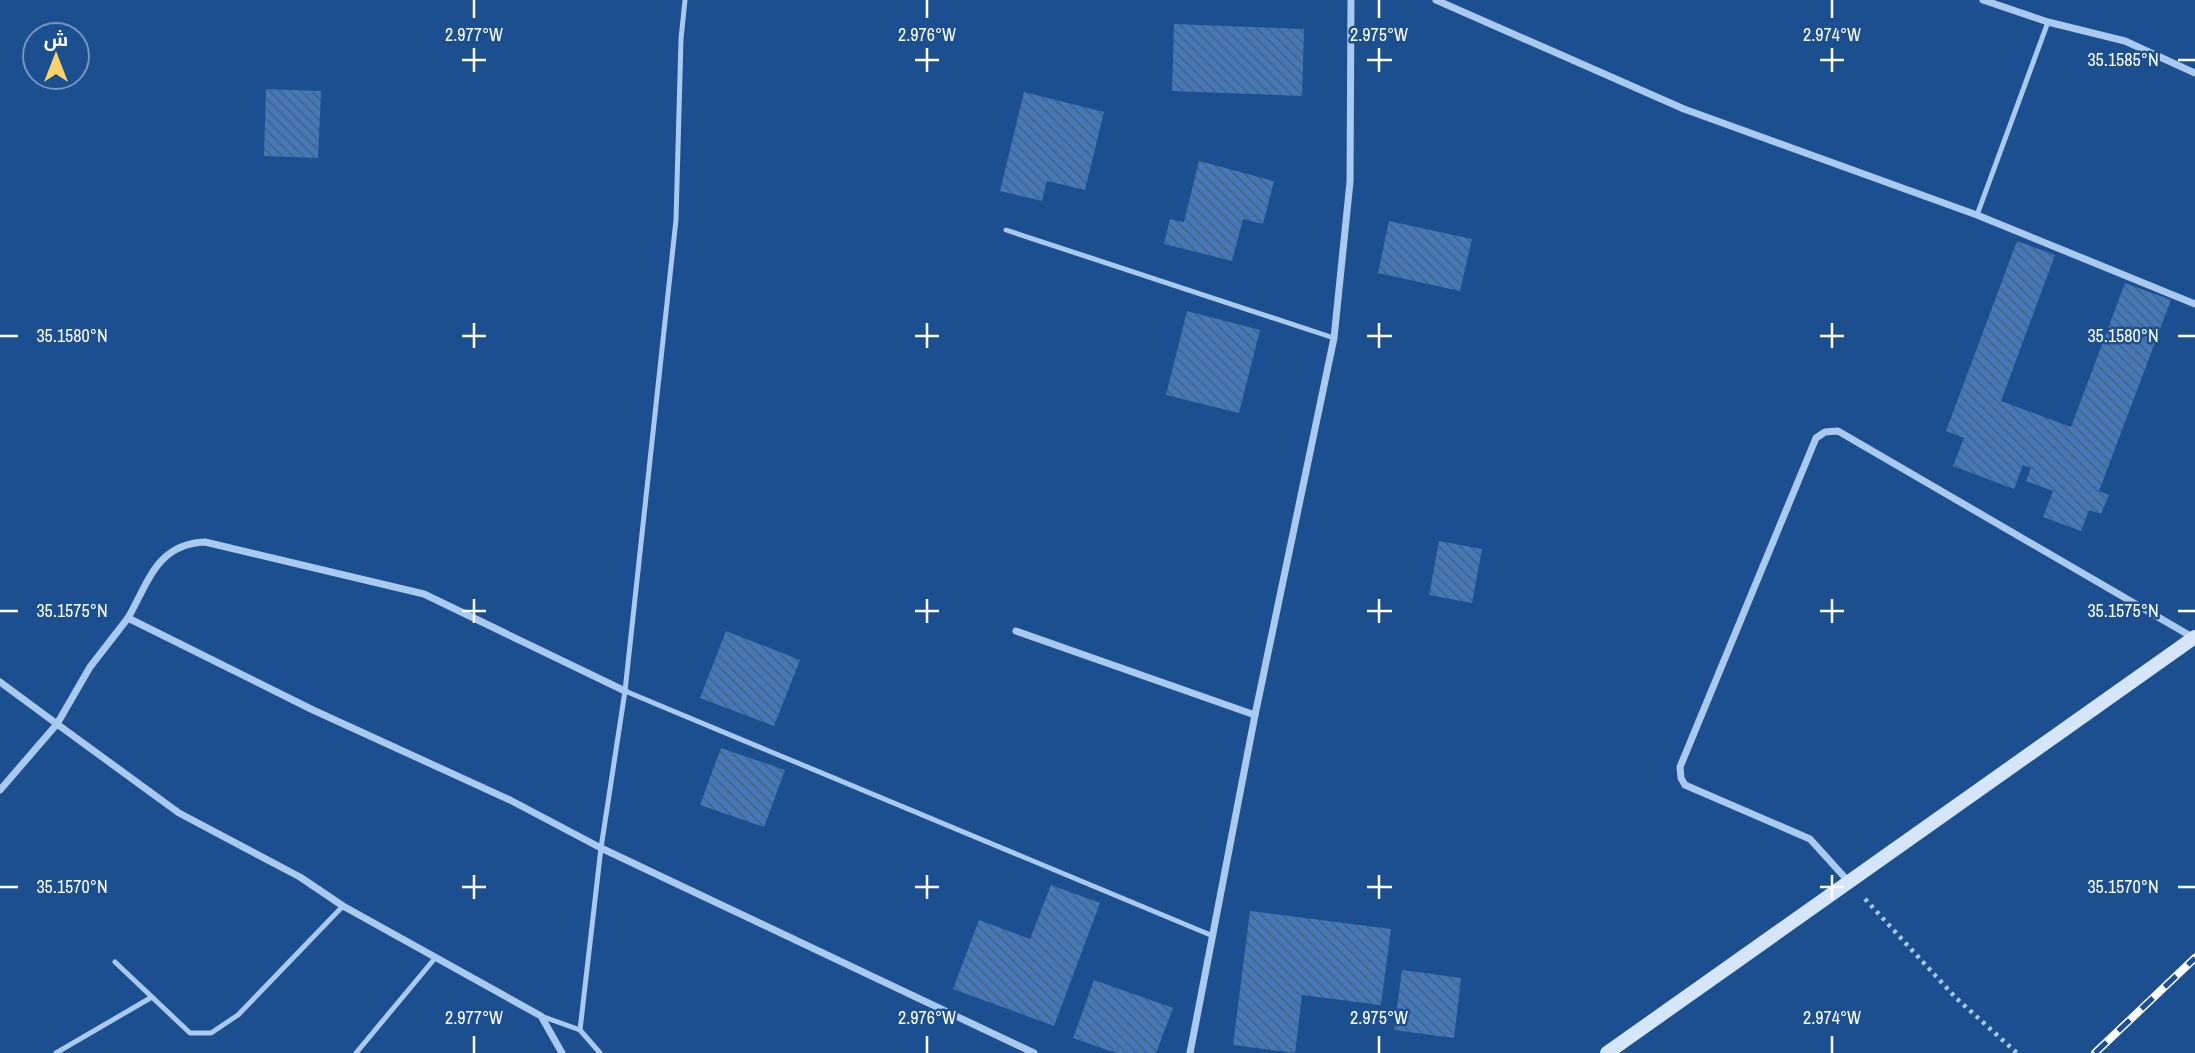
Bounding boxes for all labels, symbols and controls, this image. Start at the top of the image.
north arrow [21,21,91,91]
text: 2.977°W [445,22,503,47]
text: 2.976°W [898,22,956,47]
text: 2.975°W [1350,22,1408,47]
text: 2.974°W [1803,22,1861,47]
text: ش [44,26,68,52]
text: 35.1585°N [2087,47,2159,72]
text: 35.1580°N [36,323,108,348]
text: 35.1580°N [2087,323,2159,348]
text: 35.1575°N [36,598,108,623]
text: 35.1575°N [2087,598,2159,623]
text: 35.1570°N [36,874,108,899]
text: 35.1570°N [2087,874,2159,899]
text: 2.977°W [445,1005,503,1030]
text: 2.976°W [898,1005,956,1030]
text: 2.975°W [1350,1005,1408,1030]
text: 2.974°W [1803,1005,1861,1030]

